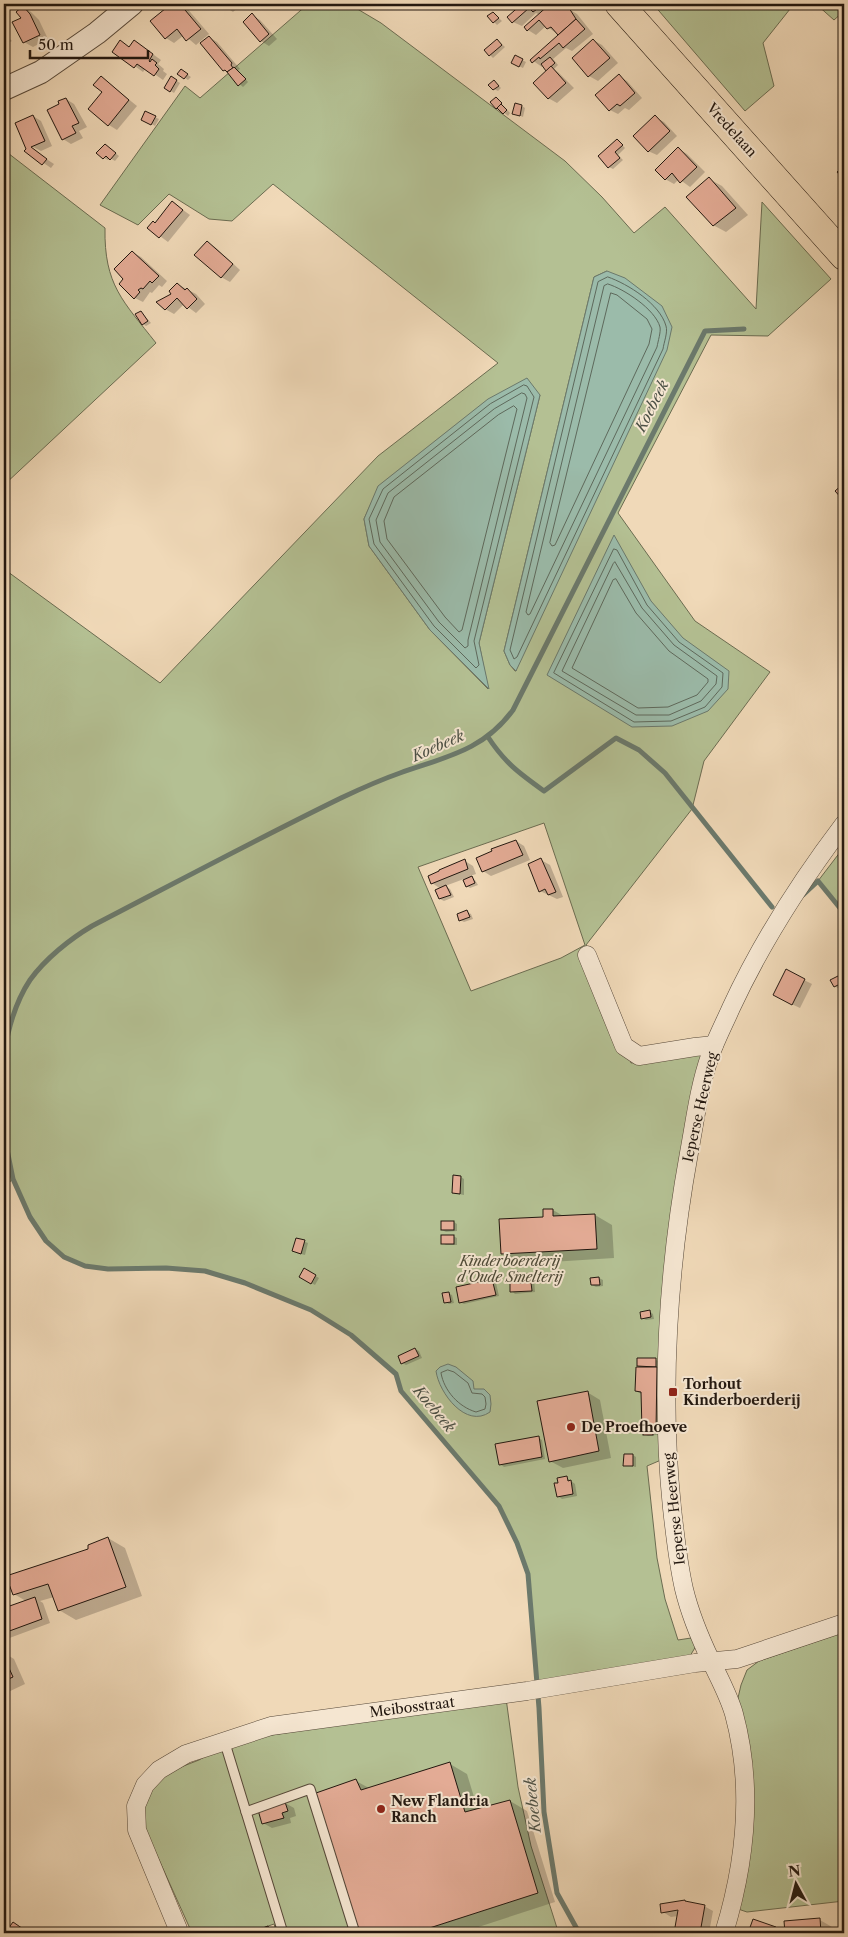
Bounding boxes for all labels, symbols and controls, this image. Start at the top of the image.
scale bar [30,28,148,60]
text: 50 m [38,35,74,54]
street label: Vredelaan [702,98,761,161]
water label: Koebeek [630,377,673,436]
water label: Koebeek [408,726,467,766]
street label: Ieperse Heerweg [679,1050,722,1164]
park label: Kinderboerderij d'Oude Smelterij [457,1252,564,1286]
place label: Torhout Kinderboerderij [683,1375,800,1409]
water label: Koebeek [409,1381,460,1436]
marker: Torhout Kinderboerderij [667,1386,679,1398]
place label: De Proefhoeve [581,1418,687,1436]
marker: De Proefhoeve [565,1421,577,1433]
street label: Ieperse Heerweg [659,1451,689,1566]
street label: Meibosstraat [368,1693,456,1721]
water label: Koebeek [520,1776,545,1835]
place label: New Flandria Ranch [391,1792,490,1826]
marker: New Flandria Ranch [375,1803,387,1815]
north arrow [770,1860,820,1910]
text: N [787,1861,802,1881]

